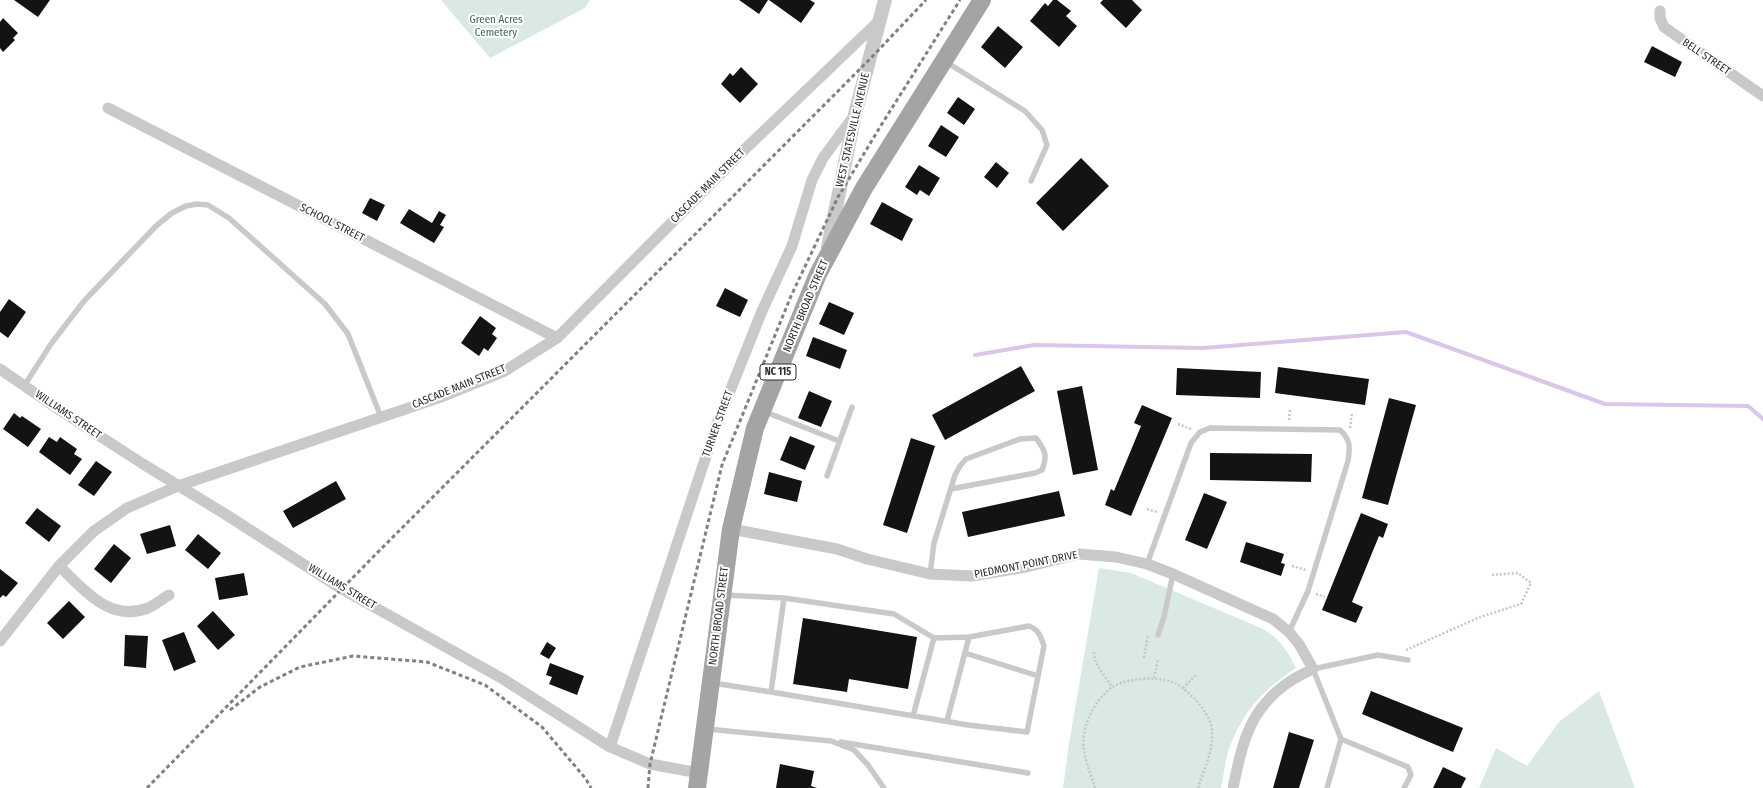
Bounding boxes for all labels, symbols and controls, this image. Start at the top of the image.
park label: Green Acres Cemetery [469,13,523,39]
street label: BELL STREET [1679,36,1733,78]
street label: WEST STATESVILLE AVENUE [833,71,873,189]
street label: CASCADE MAIN STREET [668,146,748,226]
street label: SCHOOL STREET [298,201,366,245]
street label: NORTH BROAD STREET [781,258,831,354]
street label: CASCADE MAIN STREET [410,362,508,412]
road number: NC 115 [760,364,796,380]
street label: WILLIAMS STREET [32,388,104,442]
street label: TURNER STREET [700,389,736,459]
street label: PIEDMONT POINT DRIVE [973,549,1079,581]
street label: WILLIAMS STREET [306,562,378,612]
street label: NORTH BROAD STREET [706,566,732,666]

